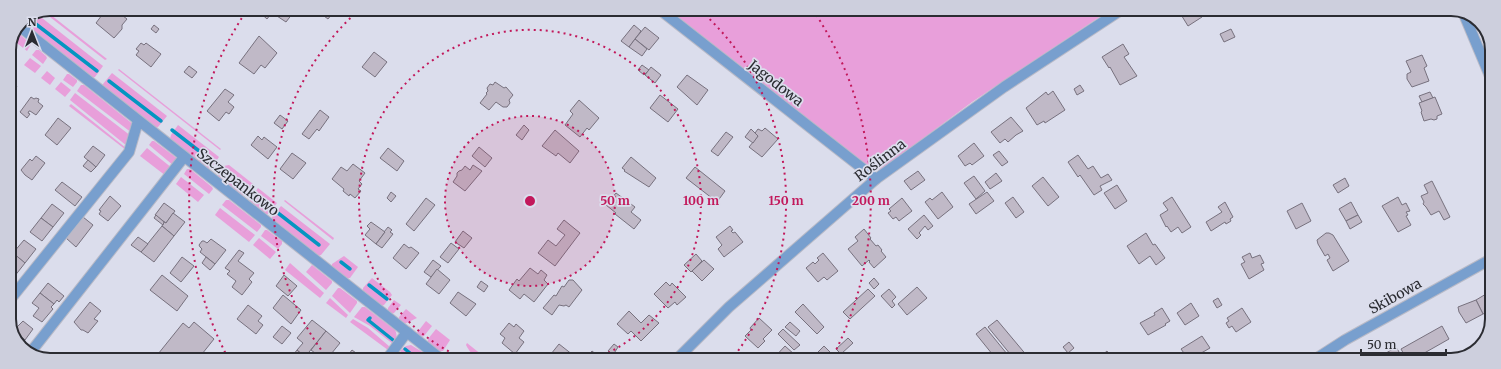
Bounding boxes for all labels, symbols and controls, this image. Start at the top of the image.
north arrow [12,12,52,52]
text: N [28,15,37,29]
street label: Jagodowa [744,55,808,110]
street label: Roślinna [851,135,910,185]
street label: Szczepankowo [193,144,283,220]
text: 50 m [600,193,630,208]
text: 100 m [683,193,719,208]
text: 150 m [769,193,804,208]
text: 200 m [852,193,890,208]
centre of rings [523,194,537,208]
street label: Skibowa [1365,274,1425,318]
scale bar [1361,331,1446,357]
text: 50 m [1367,337,1396,352]

